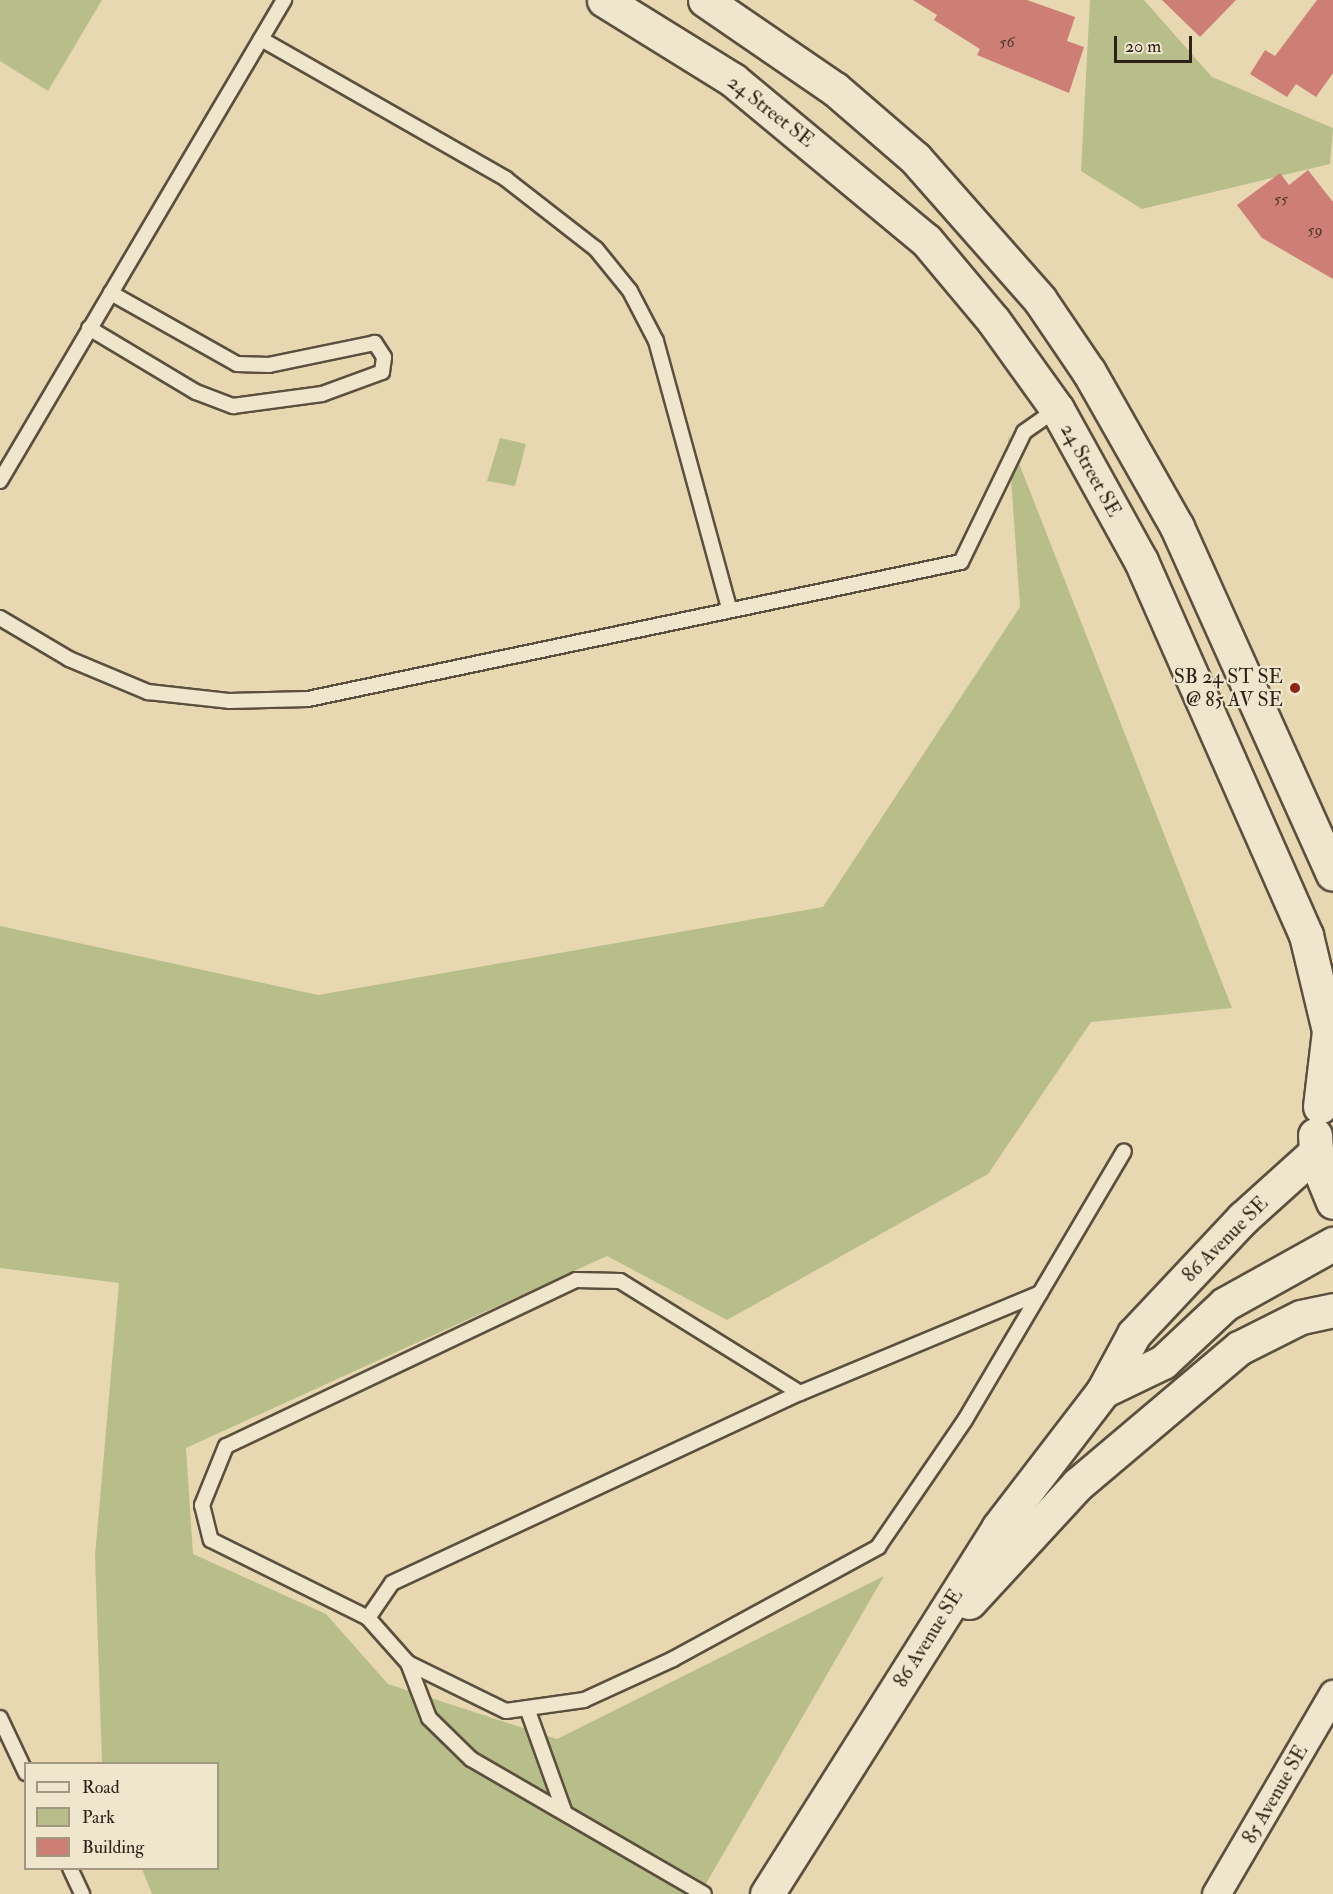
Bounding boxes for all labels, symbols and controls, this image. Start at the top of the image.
scale bar [1117,24,1195,62]
house number: 56 [999,32,1015,52]
text: 20 m [1125,35,1161,58]
street label: 24 Street SE [723,70,819,152]
house number: 55 [1274,189,1288,209]
house number: 59 [1307,220,1323,240]
street label: 24 Street SE [1056,419,1126,521]
place label: SB 24 ST SE @ 85 AV SE [1174,664,1283,711]
marker: SB 24 ST SE @ 85 AV SE [1288,681,1302,695]
street label: 86 Avenue SE [1177,1191,1273,1287]
street label: 86 Avenue SE [888,1584,968,1692]
street label: 85 Avenue SE [1237,1740,1313,1848]
legend [24,1762,219,1870]
text: Road [82,1776,120,1799]
text: Park [82,1806,115,1829]
text: Building [82,1836,144,1859]

